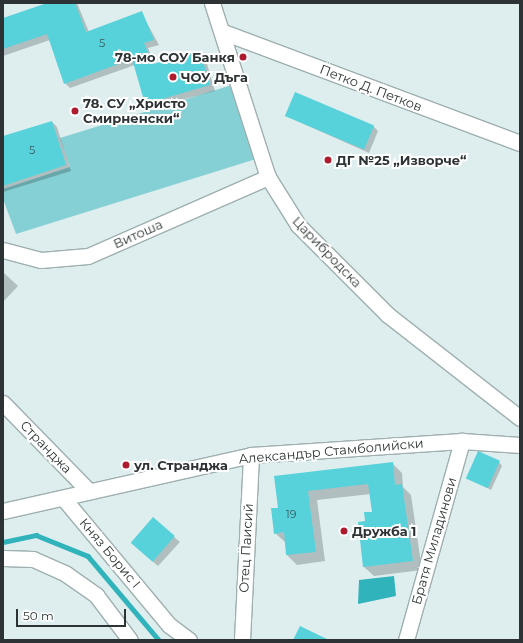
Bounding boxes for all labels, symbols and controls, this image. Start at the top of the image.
house number: 5 [99,36,105,50]
place label: 78-мо СОУ Банкя [115,49,235,65]
marker: 78-мо СОУ Банкя [238,52,248,62]
street label: Петко Д. Петков [318,61,424,115]
place label: ЧОУ Дъга [181,69,248,85]
marker: ЧОУ Дъга [168,72,178,82]
place label: 78. СУ „Христо Смирненски“ [83,96,186,127]
marker: 78. СУ „Христо Смирненски“ [70,106,80,116]
house number: 5 [29,143,35,157]
place label: ДГ №25 „Изворче“ [336,152,466,168]
marker: ДГ №25 „Изворче“ [323,155,333,165]
street label: Царибродска [289,213,365,291]
street label: Витоша [111,216,165,252]
street label: Странджа [17,417,75,477]
street label: Александър Стамболийски [238,435,424,467]
place label: ул. Странджа [134,457,228,473]
marker: ул. Странджа [121,460,131,470]
street label: Братя Миладинови [408,476,460,606]
street label: Отец Паисий [236,503,256,593]
house number: 19 [286,507,296,521]
street label: Княз Борис I [76,515,144,591]
place label: Дружба 1 [352,523,416,539]
marker: Дружба 1 [339,526,349,536]
scale bar [18,601,128,627]
text: 50 m [23,608,54,623]

